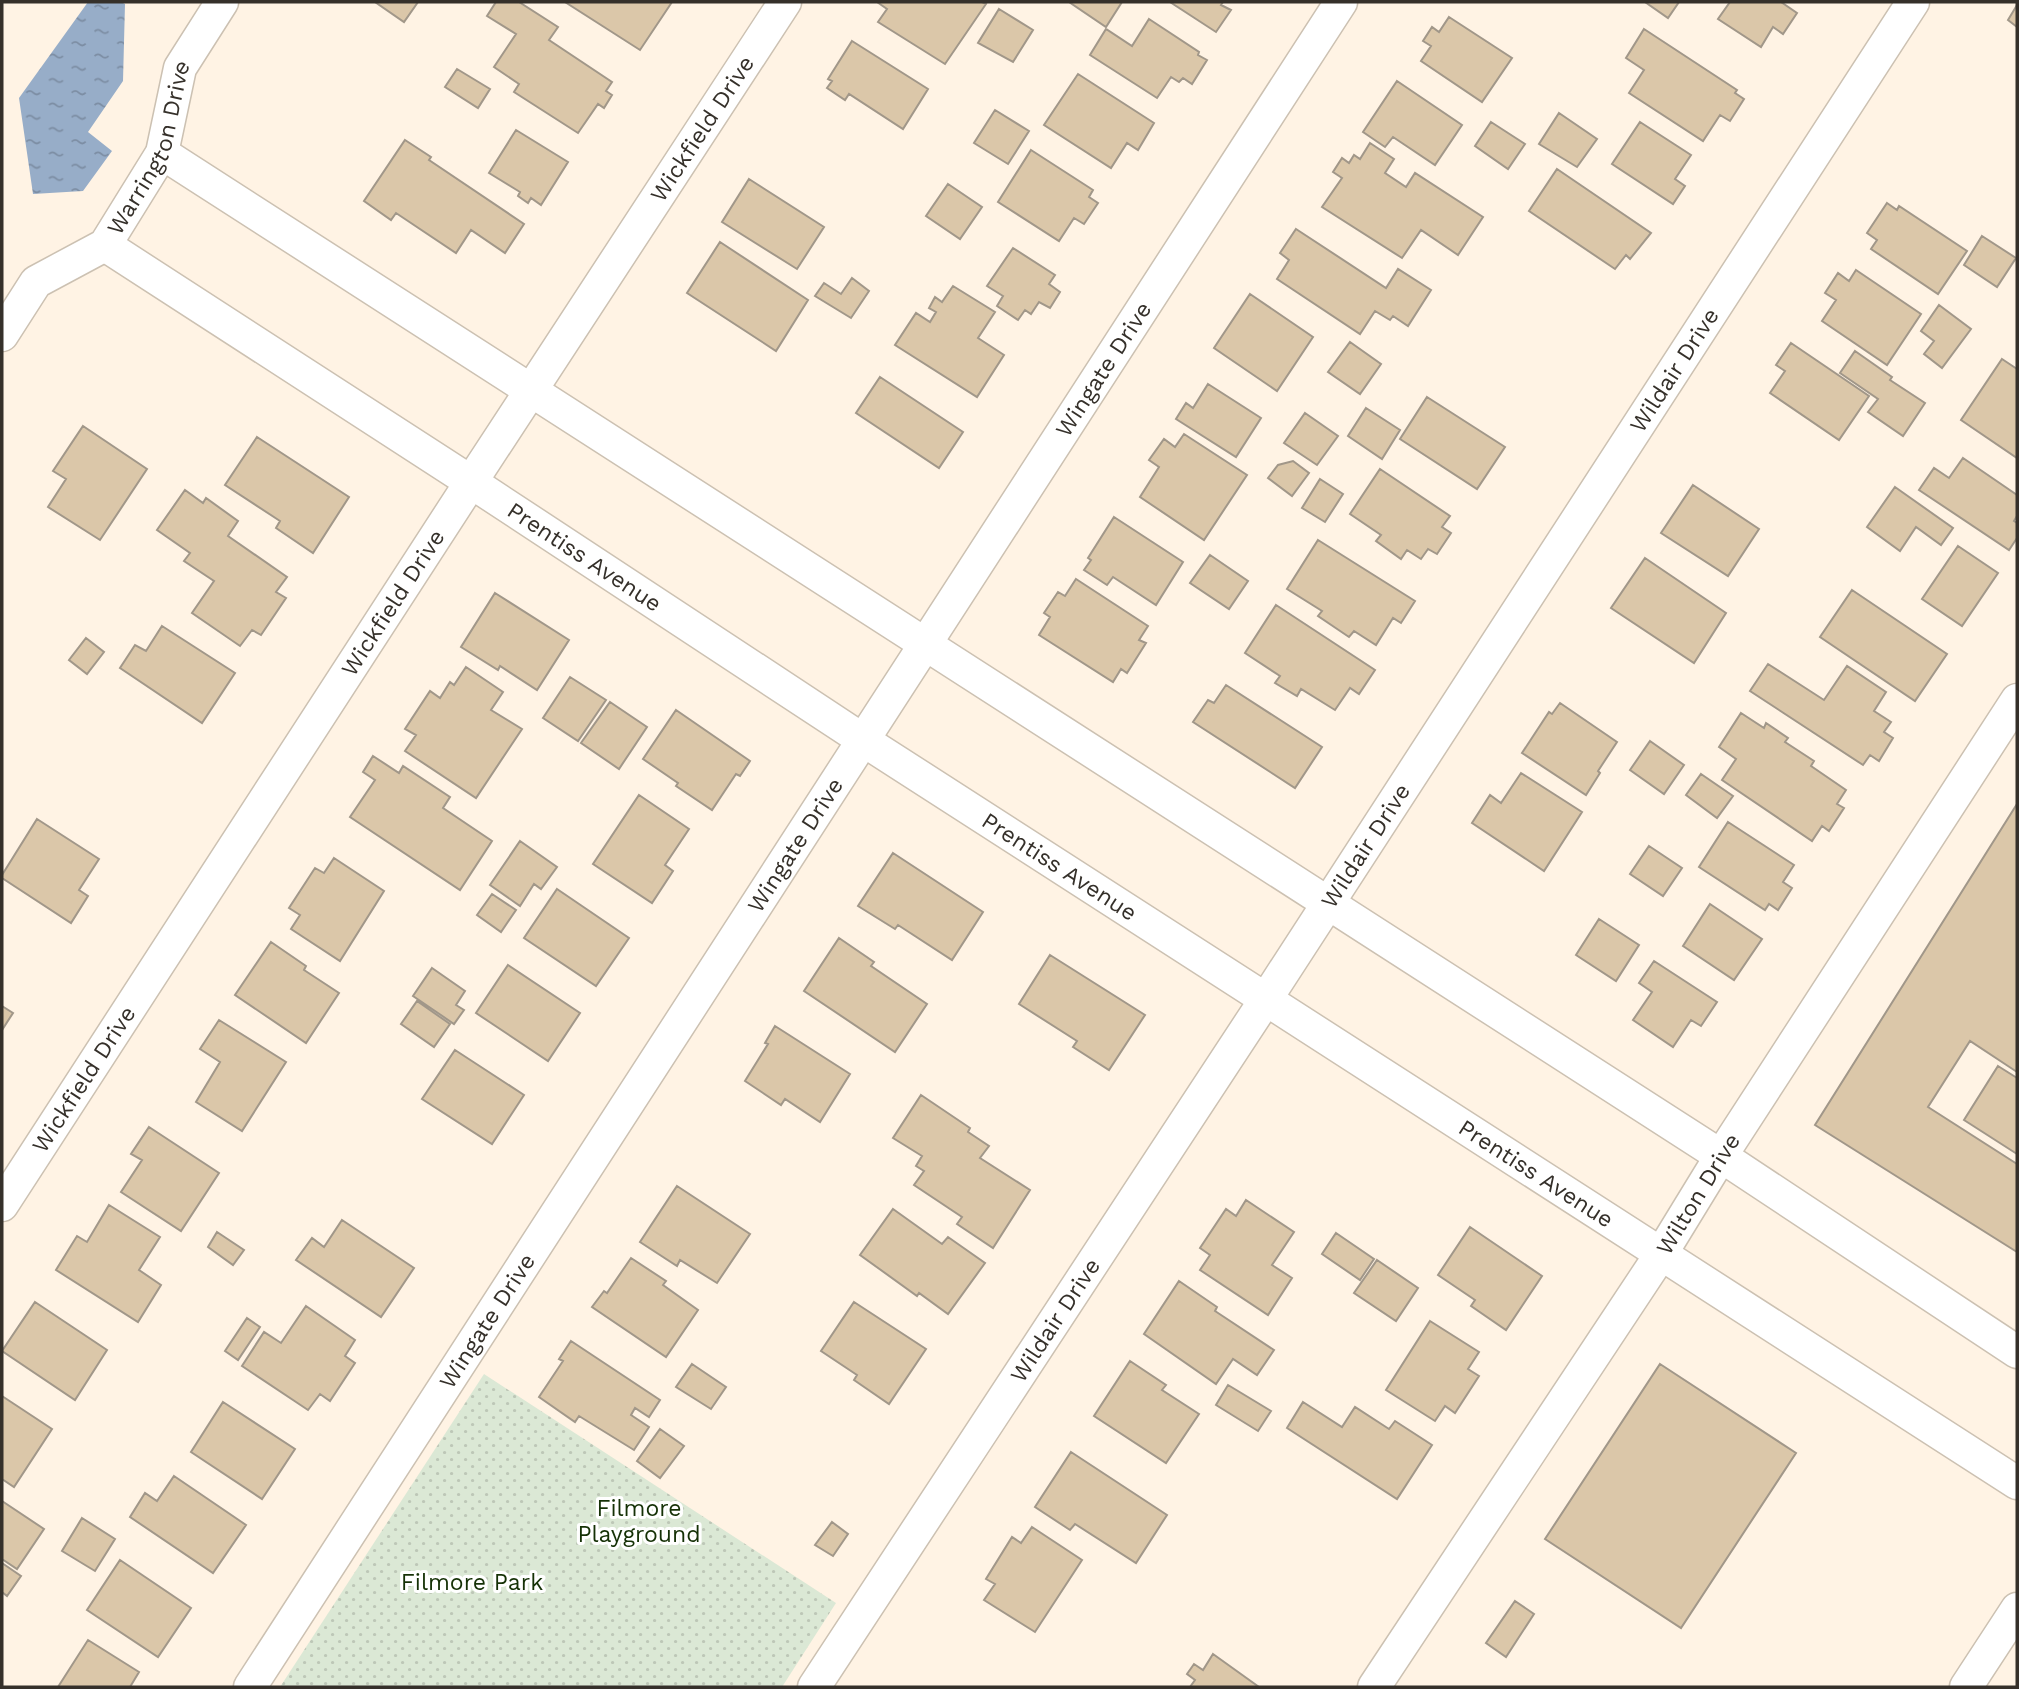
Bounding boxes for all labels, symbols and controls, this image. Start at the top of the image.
street label: Wickfield Drive [645,51,760,207]
street label: Warrington Drive [101,54,196,240]
street label: Wingate Drive [1050,297,1157,442]
street label: Wildair Drive [1624,303,1724,437]
street label: Prentiss Avenue [502,496,667,617]
street label: Wickfield Drive [335,524,450,681]
street label: Wingate Drive [742,773,849,918]
street label: Wildair Drive [1315,778,1416,913]
street label: Prentiss Avenue [977,807,1142,926]
street label: Wickfield Drive [26,1001,141,1157]
street label: Prentiss Avenue [1454,1114,1619,1233]
street label: Wilton Drive [1650,1128,1746,1260]
street label: Wingate Drive [433,1249,540,1394]
street label: Wildair Drive [1005,1253,1106,1387]
park label: Filmore Playground [577,1495,701,1548]
park label: Filmore Park [401,1569,543,1596]

